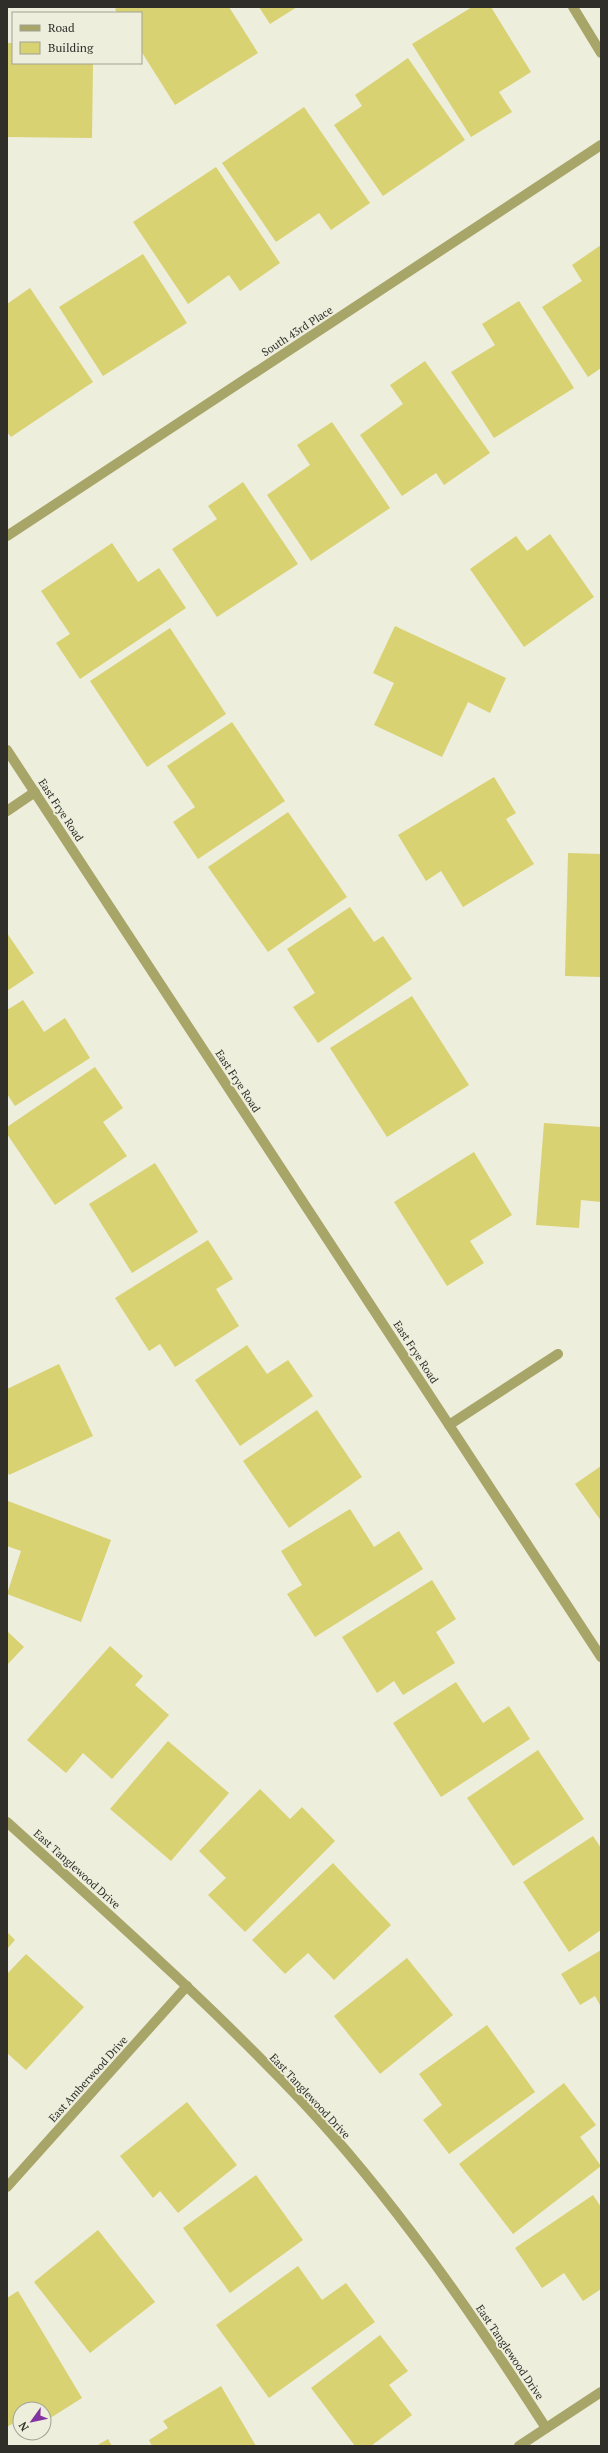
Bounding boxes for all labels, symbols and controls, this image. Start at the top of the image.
legend [12,12,142,64]
text: Road [48,20,75,35]
text: Building [48,40,94,55]
street label: South 43rd Place [259,303,336,359]
street label: East Frye Road [36,776,86,844]
street label: East Frye Road [213,1047,263,1115]
street label: East Frye Road [391,1318,441,1386]
street label: East Tanglewood Drive [31,1826,124,1912]
street label: East Amberwood Drive [46,2033,131,2125]
street label: East Tanglewood Drive [267,2050,354,2142]
street label: East Tanglewood Drive [473,2302,547,2403]
north arrow [12,2401,52,2441]
text: N [15,2419,32,2434]

